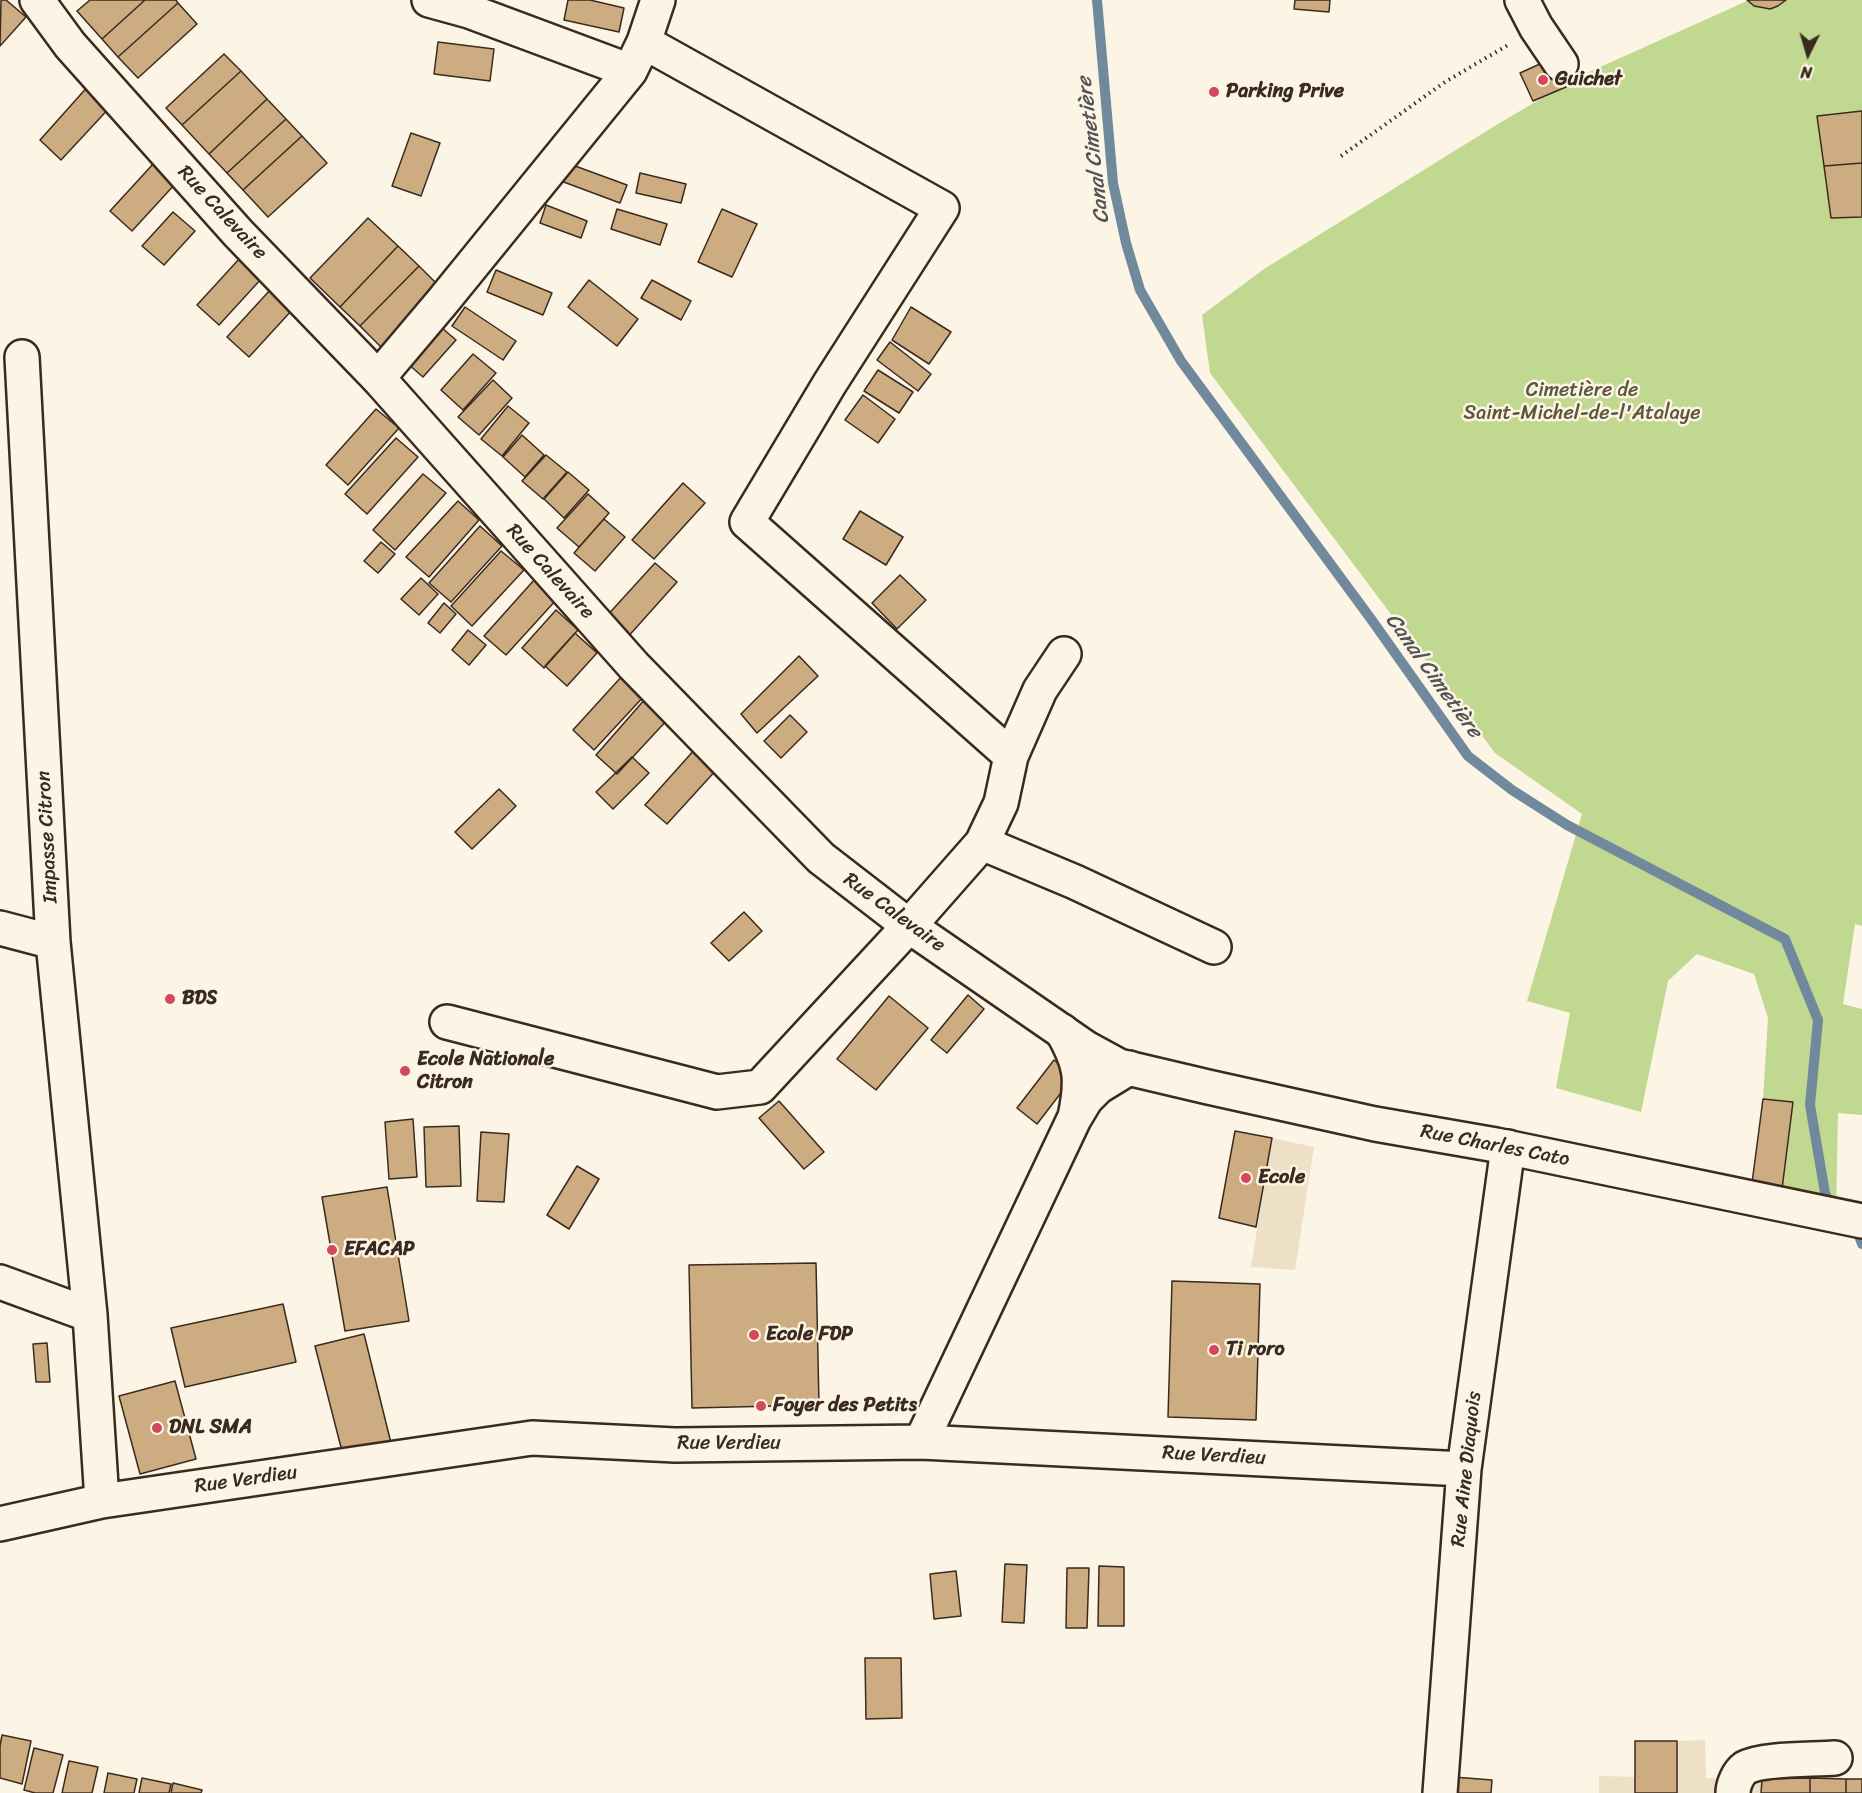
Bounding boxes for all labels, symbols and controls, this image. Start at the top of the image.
north arrow [1778,24,1838,84]
text: N [1800,58,1813,87]
place label: Guichet [1555,68,1622,92]
marker: Guichet [1536,73,1550,87]
water label: Canal Cimetière [1072,75,1116,225]
place label: Parking Prive [1226,80,1344,104]
marker: Parking Prive [1207,85,1221,99]
street label: Rue Calevaire [172,161,272,265]
park label: Cimetière de Saint-Michel-de-l'Atalaye [1464,379,1700,426]
street label: Rue Calevaire [501,519,599,625]
water label: Canal Cimetière [1379,609,1487,743]
street label: Impasse Citron [33,770,63,904]
street label: Rue Calevaire [838,868,950,958]
place label: BDS [182,987,217,1011]
marker: BDS [163,992,177,1006]
place label: Ecole Nationale Citron [417,1048,554,1095]
marker: Ecole Nationale Citron [398,1064,412,1078]
street label: Rue Charles Cato [1418,1120,1572,1172]
place label: Ecole [1258,1166,1305,1190]
marker: Ecole [1239,1171,1253,1185]
place label: EFACAP [344,1238,414,1262]
marker: EFACAP [325,1243,339,1257]
place label: Ecole FDP [766,1323,853,1347]
marker: Ecole FDP [747,1328,761,1342]
place label: Ti roro [1226,1338,1285,1362]
marker: Ti roro [1207,1343,1221,1357]
street label: Rue Aine Diaquois [1447,1390,1487,1548]
place label: Foyer des Petits [773,1394,917,1418]
marker: Foyer des Petits [754,1399,768,1413]
place label: DNL SMA [169,1416,252,1440]
marker: DNL SMA [150,1421,164,1435]
street label: Rue Verdieu [677,1432,781,1456]
street label: Rue Verdieu [1162,1441,1266,1471]
street label: Rue Verdieu [193,1461,299,1499]

